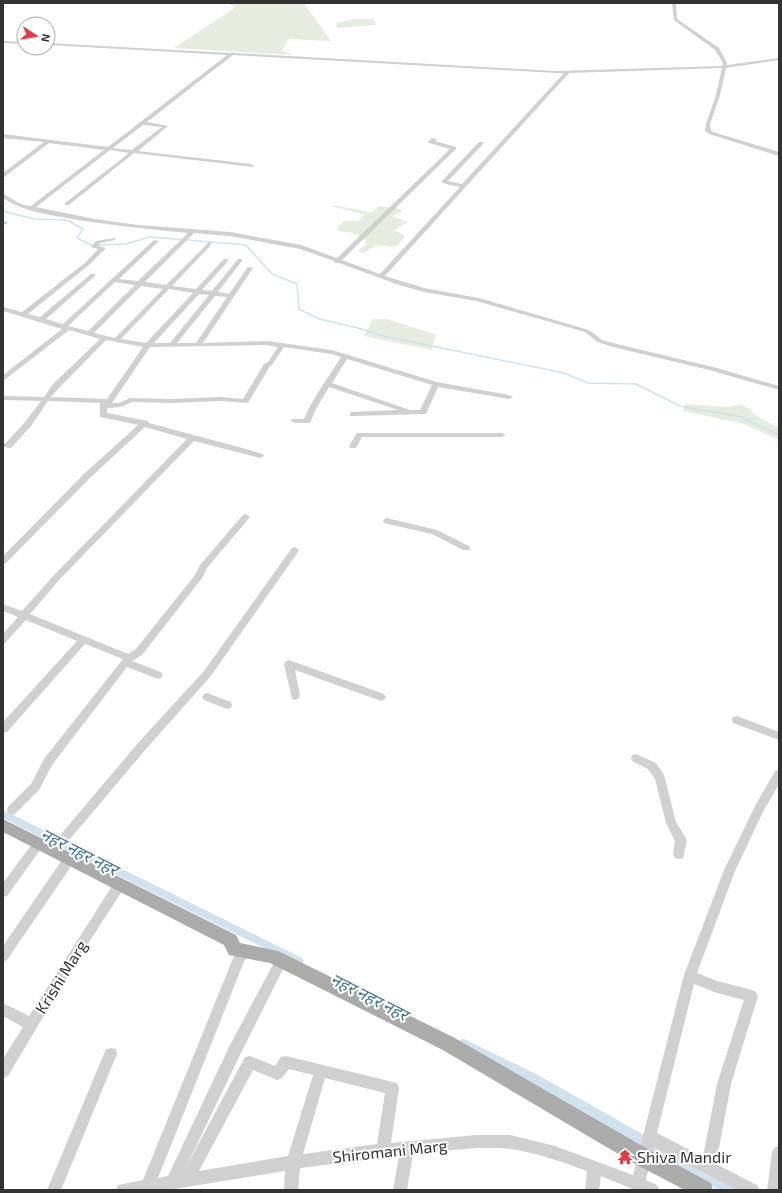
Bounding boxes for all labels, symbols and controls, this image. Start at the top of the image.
north arrow [16,16,56,56]
text: N [39,33,53,43]
water label: नहर नहर नहर [38,823,124,880]
street label: Krishi Marg [31,936,91,1017]
water label: नहर नहर नहर [328,968,414,1025]
street label: Shiromani Marg [332,1135,448,1166]
place label: Shiva Mandir [637,1147,732,1166]
temple icon: Shiva Mandir [616,1148,634,1166]

